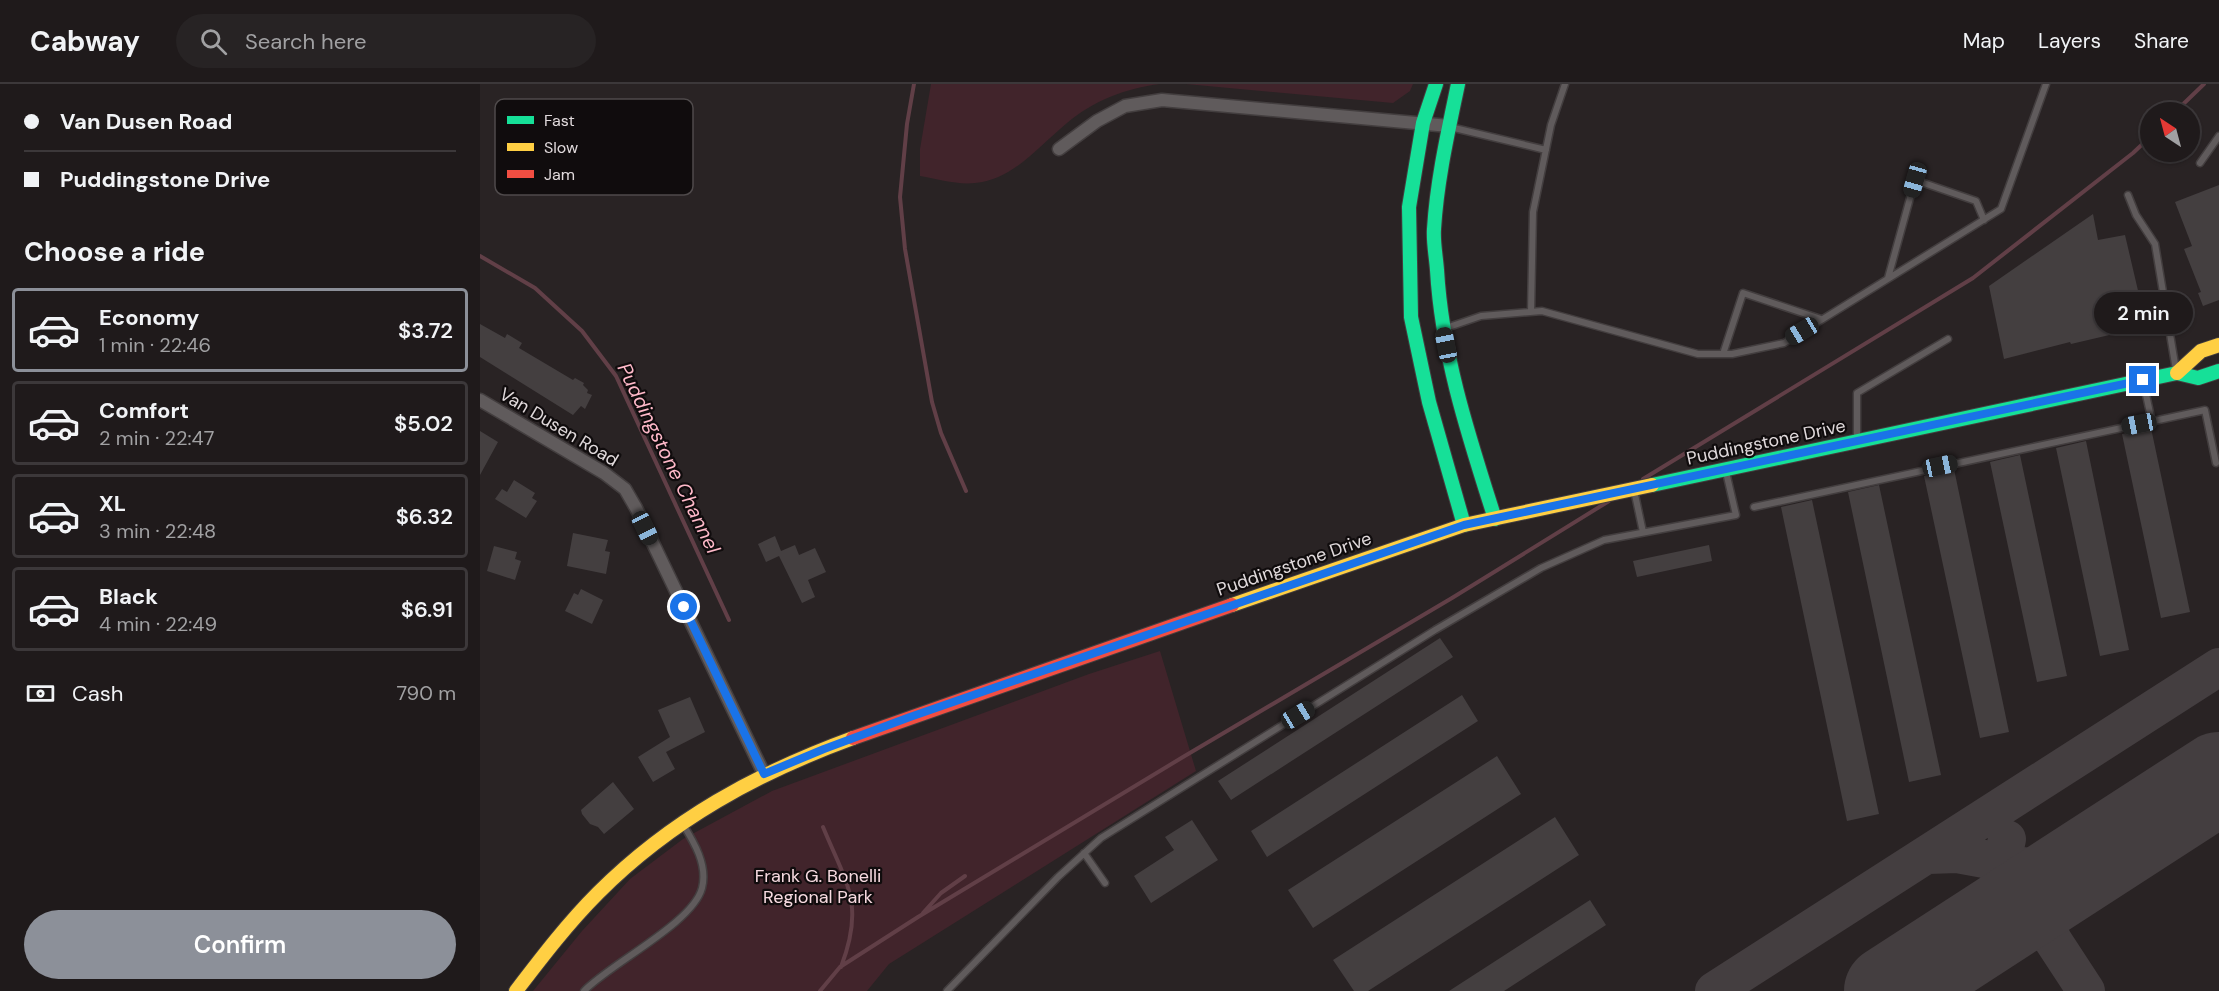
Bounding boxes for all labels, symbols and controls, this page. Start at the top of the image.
search box [176,14,596,68]
text: Cabway [30,23,140,60]
icon: search [197,25,230,58]
text: Search here [245,27,366,56]
text: Map [1963,27,2005,55]
text: Layers [2038,27,2101,55]
text: Share [2134,27,2189,55]
legend [495,99,693,195]
north arrow [2140,102,2200,162]
map controls [2140,102,2200,162]
text: Van Dusen Road [60,107,233,136]
text: Fast [544,110,575,131]
text: Slow [544,137,578,158]
car [1901,160,1929,200]
text: Jam [544,164,575,185]
text: Puddingstone Drive [60,165,270,194]
text: Choose a ride [24,234,205,269]
callout: 2 min [2094,293,2192,335]
text: 2 min [2117,300,2170,326]
icon: car [27,303,81,357]
text: Economy [99,303,199,332]
car [1782,314,1822,348]
text: $3.72 [398,316,453,345]
car [1434,326,1458,364]
text: 1 min · 22:46 [99,332,211,358]
water label: Puddingstone Channel [612,358,727,558]
route end [2129,366,2156,393]
street label: Van Dusen Road [495,382,623,472]
icon: car [27,396,81,450]
text: Comfort [99,396,189,425]
text: $5.02 [394,409,453,438]
car [2120,412,2158,436]
street label: Puddingstone Drive [1684,413,1848,471]
text: 2 min · 22:47 [99,425,214,451]
car [1921,453,1959,479]
icon: car [27,489,81,543]
text: XL [99,489,126,518]
text: $6.32 [396,502,453,531]
car [629,508,661,548]
text: 3 min · 22:48 [99,518,216,544]
street label: Puddingstone Drive [1213,526,1375,602]
icon: car [27,582,81,636]
text: Black [99,582,158,611]
route start [670,593,697,620]
text: $6.91 [401,595,453,624]
text: 4 min · 22:49 [99,611,217,637]
icon: cash [24,677,57,710]
text: Cash [72,679,123,708]
text: 790 m [396,680,456,706]
car [1278,698,1318,732]
park label: Frank G. Bonelli Regional Park [755,864,881,909]
button: Confirm [24,910,456,979]

